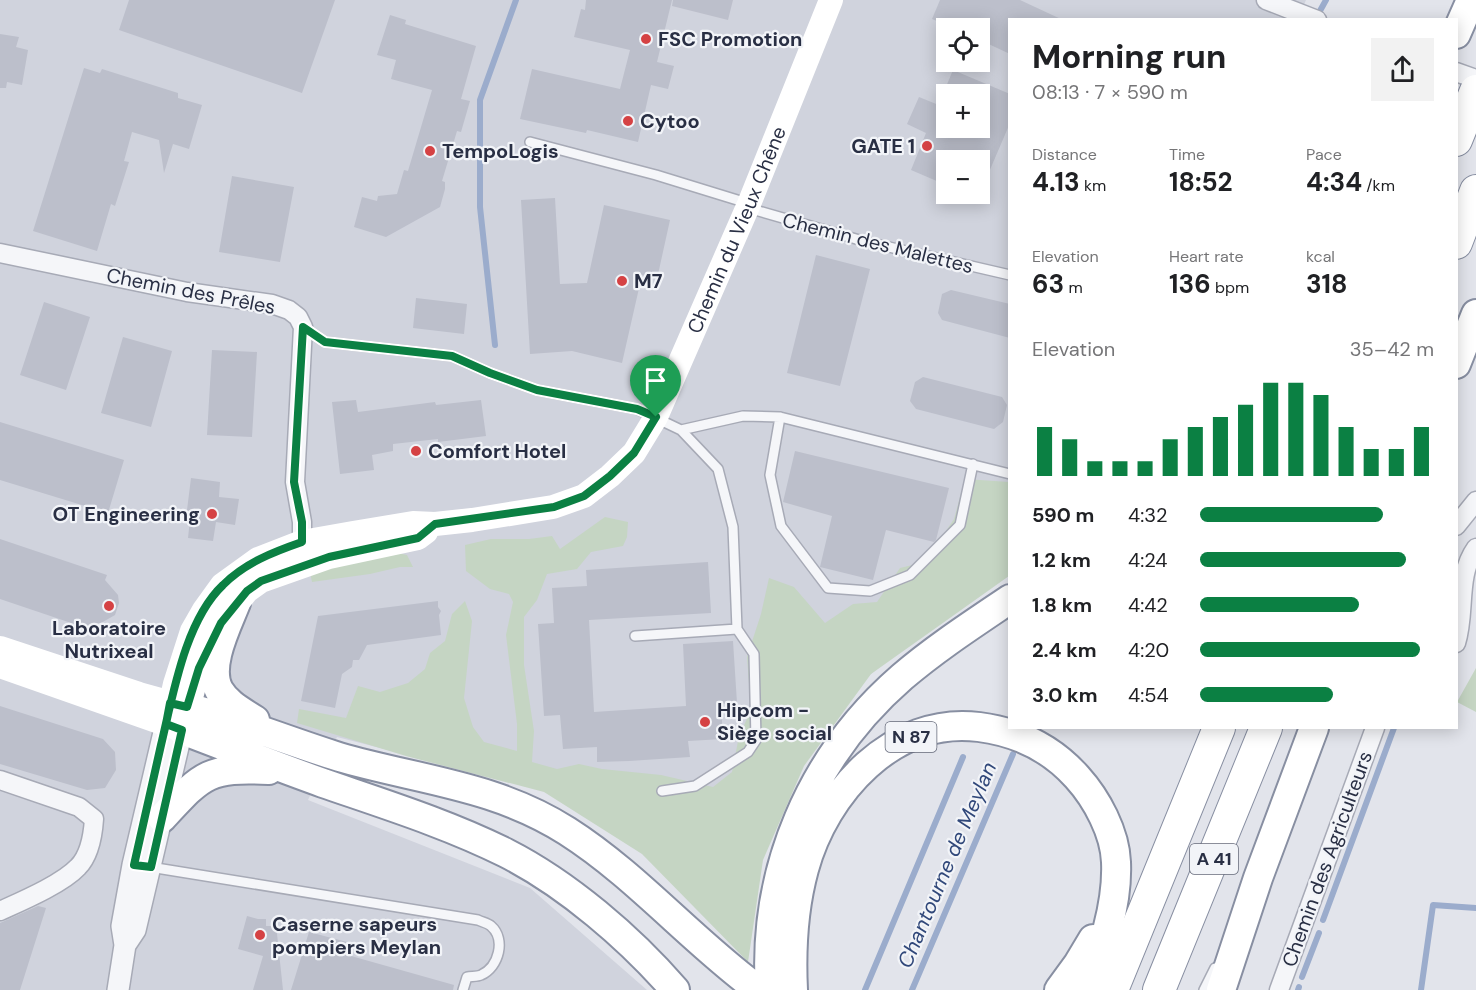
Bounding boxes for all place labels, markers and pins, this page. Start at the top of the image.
place label: FSC Promotion [658,26,802,52]
marker: FSC Promotion [639,32,653,46]
place label: Cytoo [640,108,700,134]
marker: Cytoo [621,114,635,128]
place label: GATE 1 [851,133,915,159]
place label: TempoLogis [442,138,559,164]
marker: GATE 1 [920,139,934,153]
marker: TempoLogis [423,144,437,158]
place label: M7 [634,268,663,294]
marker: M7 [615,274,629,288]
pin [630,355,681,417]
place label: Comfort Hotel [428,438,566,464]
marker: Comfort Hotel [409,444,423,458]
place label: OT Engineering [52,501,200,527]
marker: OT Engineering [205,507,219,521]
marker: Laboratoire Nutrixeal [102,599,116,613]
place label: Laboratoire Nutrixeal [52,615,166,664]
place label: Hipcom - Siège social [717,697,832,746]
marker: Hipcom - Siège social [698,715,712,729]
place label: Caserne sapeurs pompiers Meylan [272,911,441,960]
marker: Caserne sapeurs pompiers Meylan [253,928,267,942]

